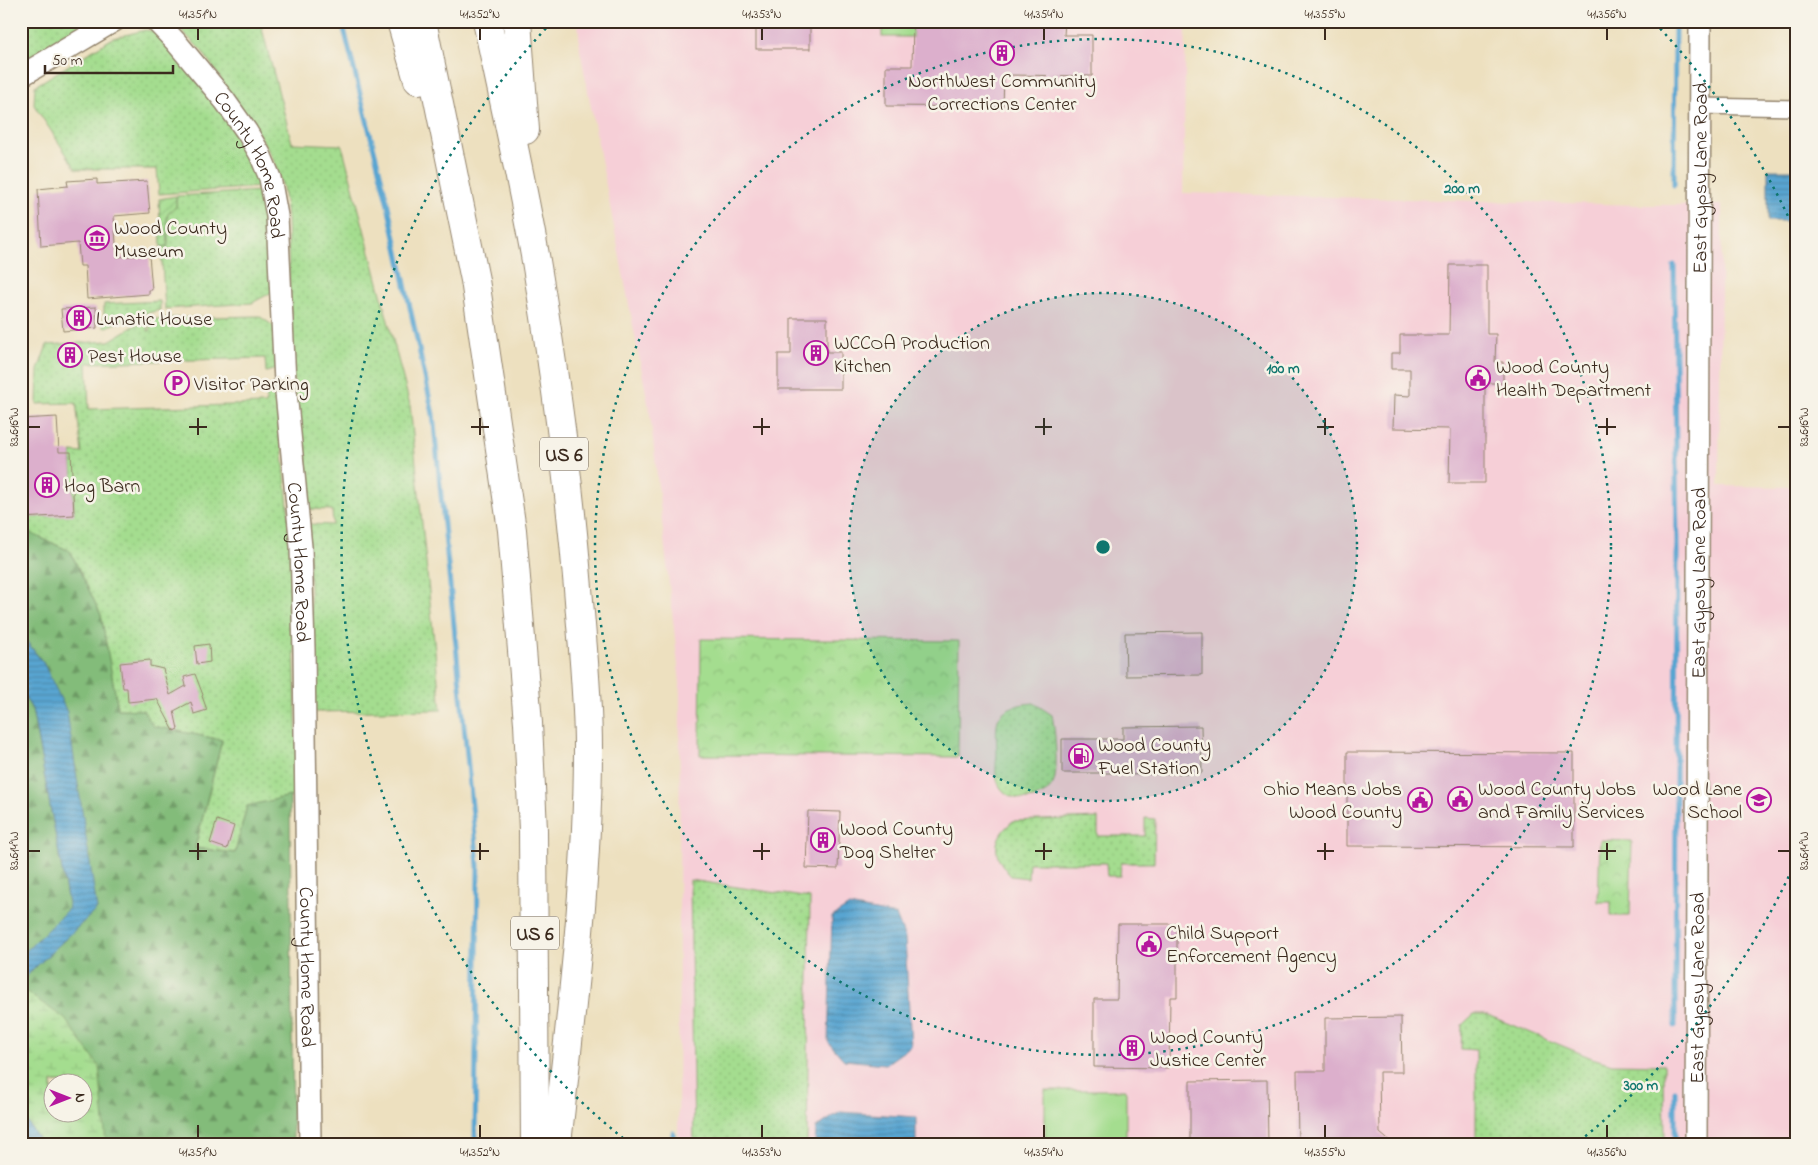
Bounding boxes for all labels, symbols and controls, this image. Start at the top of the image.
text: 41.351°N [179,6,217,24]
text: 41.352°N [460,6,500,24]
text: 41.353°N [742,6,782,24]
text: 41.354°N [1024,6,1064,24]
text: 41.355°N [1304,6,1346,24]
text: 41.356°N [1587,6,1627,24]
building icon: NorthWest Community Corrections Center [989,40,1015,66]
scale bar [45,42,172,74]
text: 50 m [52,50,83,72]
place label: NorthWest Community Corrections Center [908,68,1096,120]
street label: East Gypsy Lane Road [1687,82,1717,274]
street label: County Home Road [206,86,290,239]
text: 200 m [1443,178,1480,200]
place label: Wood County Museum [114,215,227,267]
museum icon: Wood County Museum [84,225,110,251]
building icon: Lunatic House [66,305,92,331]
place label: Lunatic House [96,306,212,335]
place label: WCCOA Production Kitchen [834,330,990,382]
building icon: WCCOA Production Kitchen [803,340,829,366]
building icon: Pest House [57,342,83,368]
place label: Pest House [88,343,182,372]
place label: Wood County Health Department [1496,354,1652,406]
text: 100 m [1266,358,1300,380]
public building icon: Wood County Health Department [1465,365,1491,391]
parking icon: Visitor Parking [164,370,190,396]
place label: Visitor Parking [193,371,309,401]
text: 83.616°W [6,408,24,446]
text: 83.616°W [1796,408,1814,446]
road number: US 6 [540,438,588,470]
building icon: Hog Barn [34,472,60,498]
place label: Hog Barn [64,473,140,503]
street label: County Home Road [278,481,316,643]
street label: East Gypsy Lane Road [1686,487,1715,679]
centre of rings [1094,538,1112,556]
place label: Wood County Fuel Station [1097,732,1211,784]
fuel station icon: Wood County Fuel Station [1068,743,1094,769]
place label: Ohio Means Jobs Wood County [1263,776,1402,828]
place label: Wood County Jobs and Family Services [1478,776,1645,828]
place label: Wood Lane School [1652,776,1742,828]
public building icon: Wood County Jobs and Family Services [1447,786,1473,812]
public building icon: Ohio Means Jobs Wood County [1407,787,1433,813]
school or university icon: Wood Lane School [1746,787,1772,813]
place label: Wood County Dog Shelter [839,816,953,869]
building icon: Wood County Dog Shelter [810,827,836,853]
text: 83.614°W [6,832,24,870]
text: 83.614°W [1796,832,1814,870]
street label: County Home Road [290,887,321,1048]
street label: East Gypsy Lane Road [1684,892,1714,1084]
road number: US 6 [511,916,559,950]
place label: Child Support Enforcement Agency [1166,920,1337,973]
public building icon: Child Support Enforcement Agency [1136,931,1162,957]
place label: Wood County Justice Center [1150,1024,1267,1076]
building icon: Wood County Justice Center [1119,1035,1145,1061]
north arrow [42,1072,92,1122]
text: 300 m [1623,1075,1659,1097]
text: N [69,1093,90,1103]
text: 41.351°N [179,1144,217,1162]
text: 41.352°N [460,1144,500,1162]
text: 41.353°N [742,1144,782,1162]
text: 41.354°N [1024,1144,1064,1162]
text: 41.355°N [1304,1144,1346,1162]
text: 41.356°N [1587,1144,1627,1162]

